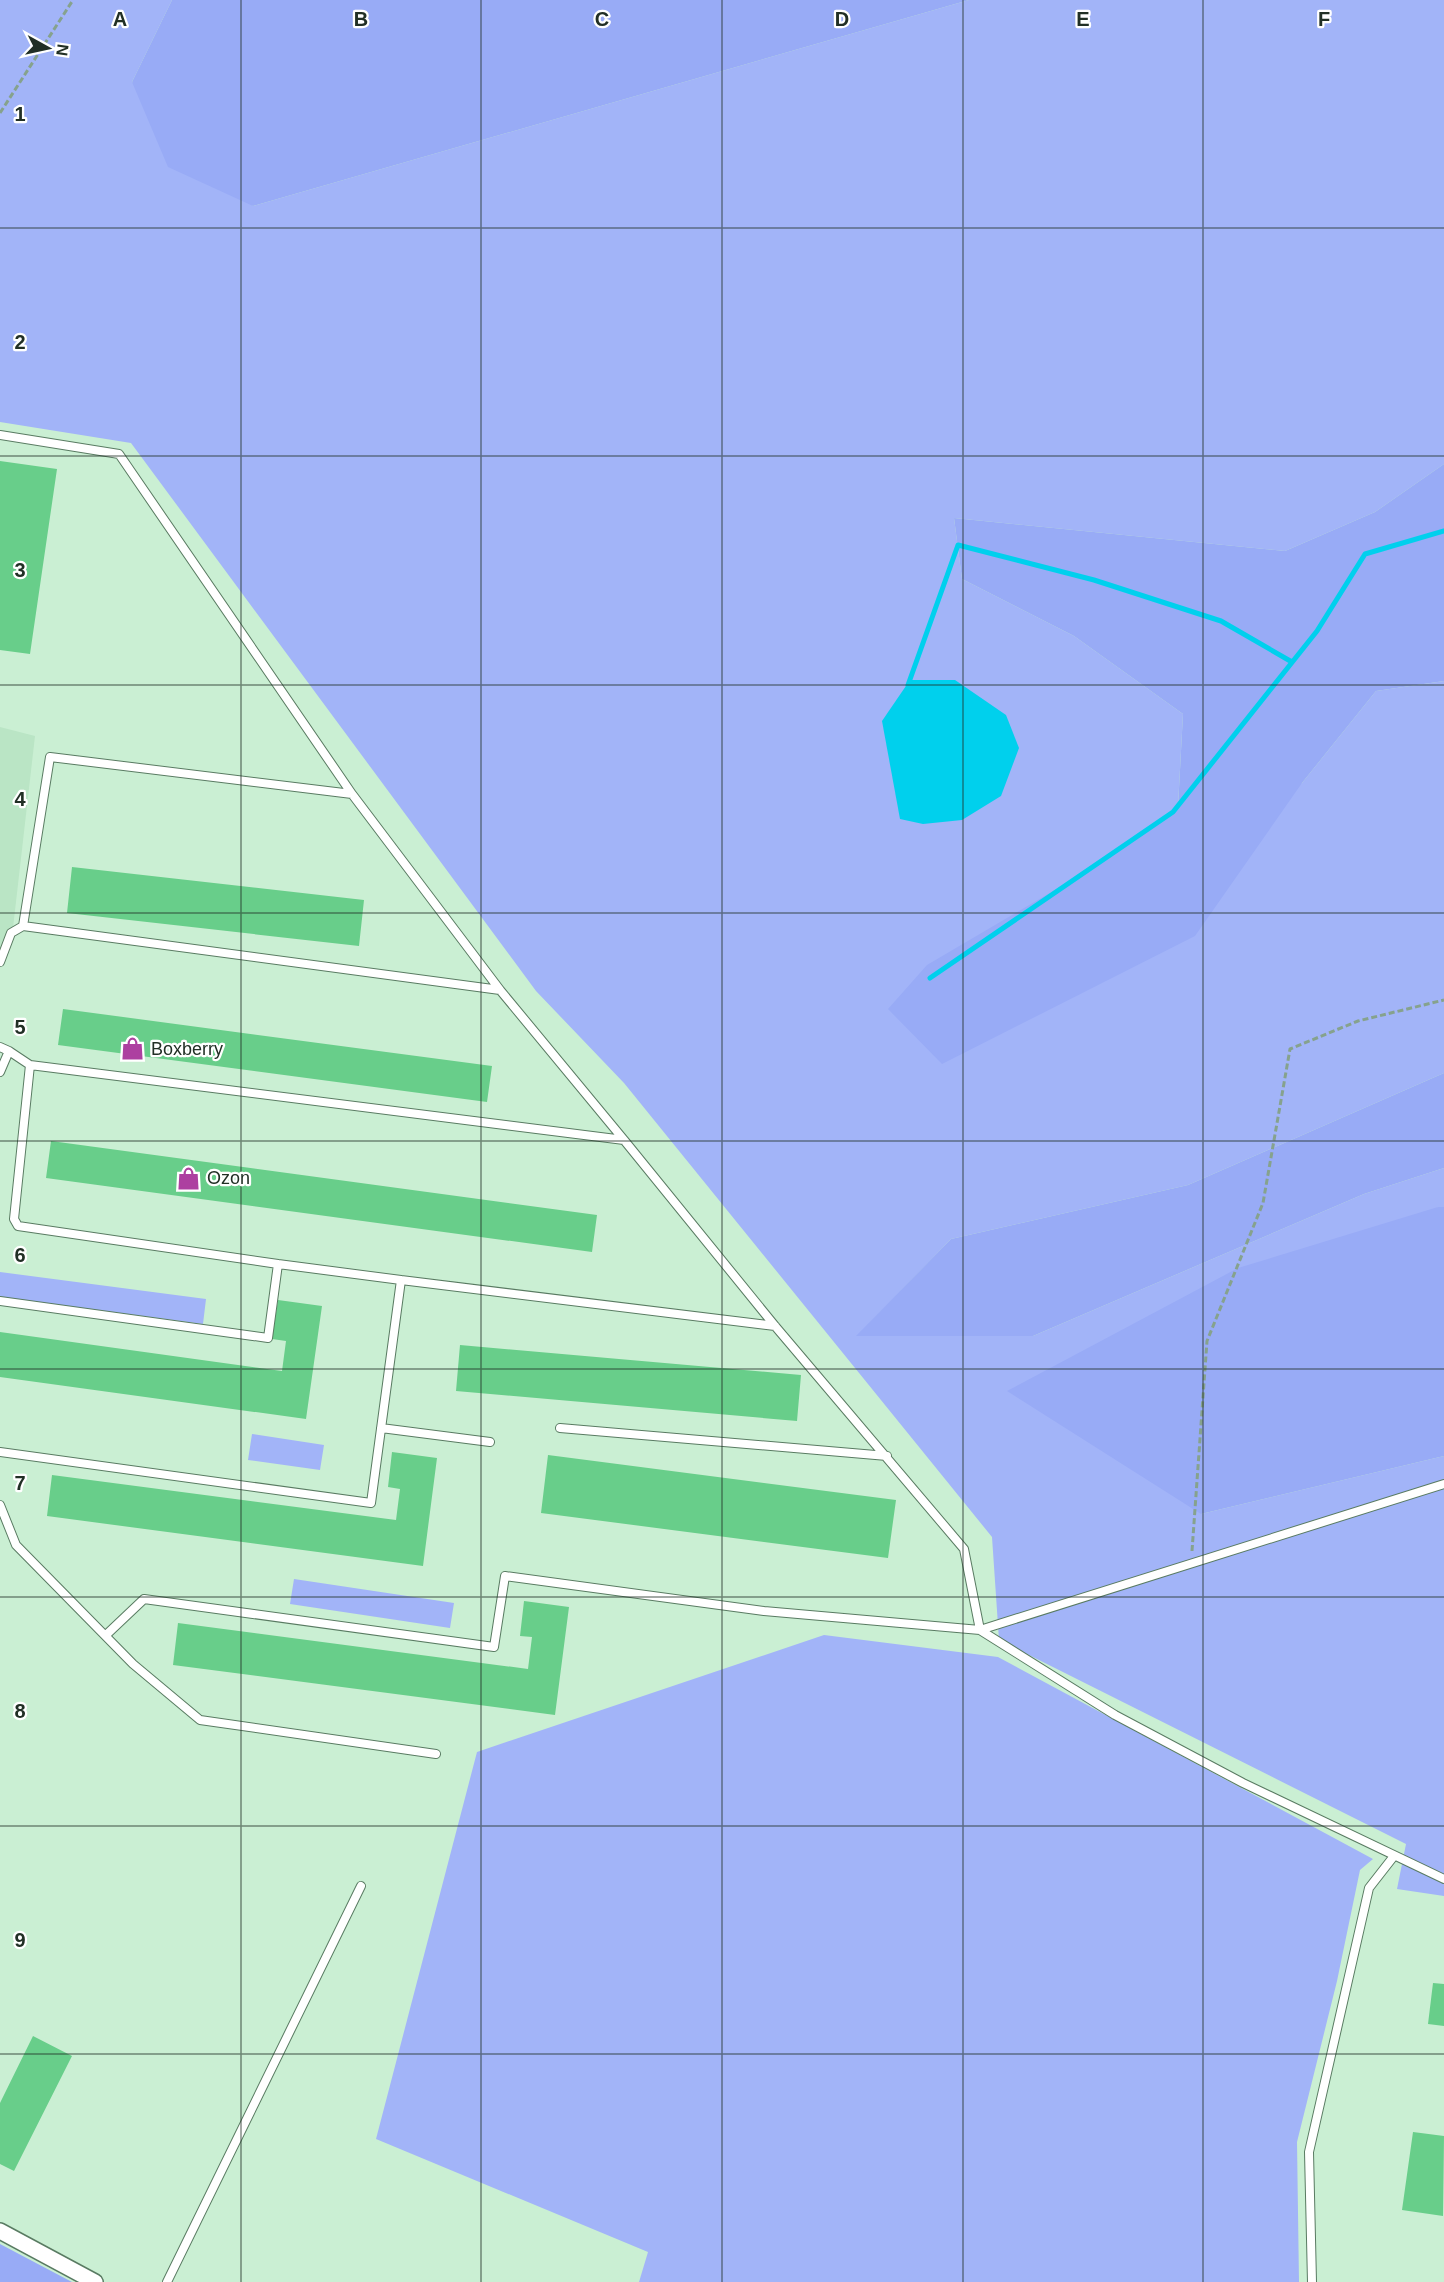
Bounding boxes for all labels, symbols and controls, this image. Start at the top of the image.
text: A [113,8,127,30]
text: B [354,8,368,30]
text: C [595,8,609,30]
text: D [835,8,849,30]
text: E [1076,8,1090,30]
text: F [1318,8,1330,30]
north arrow [18,18,78,78]
text: N [53,43,72,57]
text: 1 [14,103,26,125]
text: 2 [14,331,26,353]
text: 3 [14,559,26,581]
text: 4 [14,788,26,810]
text: 5 [14,1016,26,1038]
shop icon: Boxberry [120,1036,146,1062]
place label: Boxberry [151,1039,223,1059]
shop icon: Ozon [176,1165,202,1191]
place label: Ozon [207,1168,250,1188]
text: 6 [14,1244,26,1266]
text: 7 [14,1472,26,1494]
text: 8 [14,1700,26,1722]
text: 9 [14,1929,26,1951]

